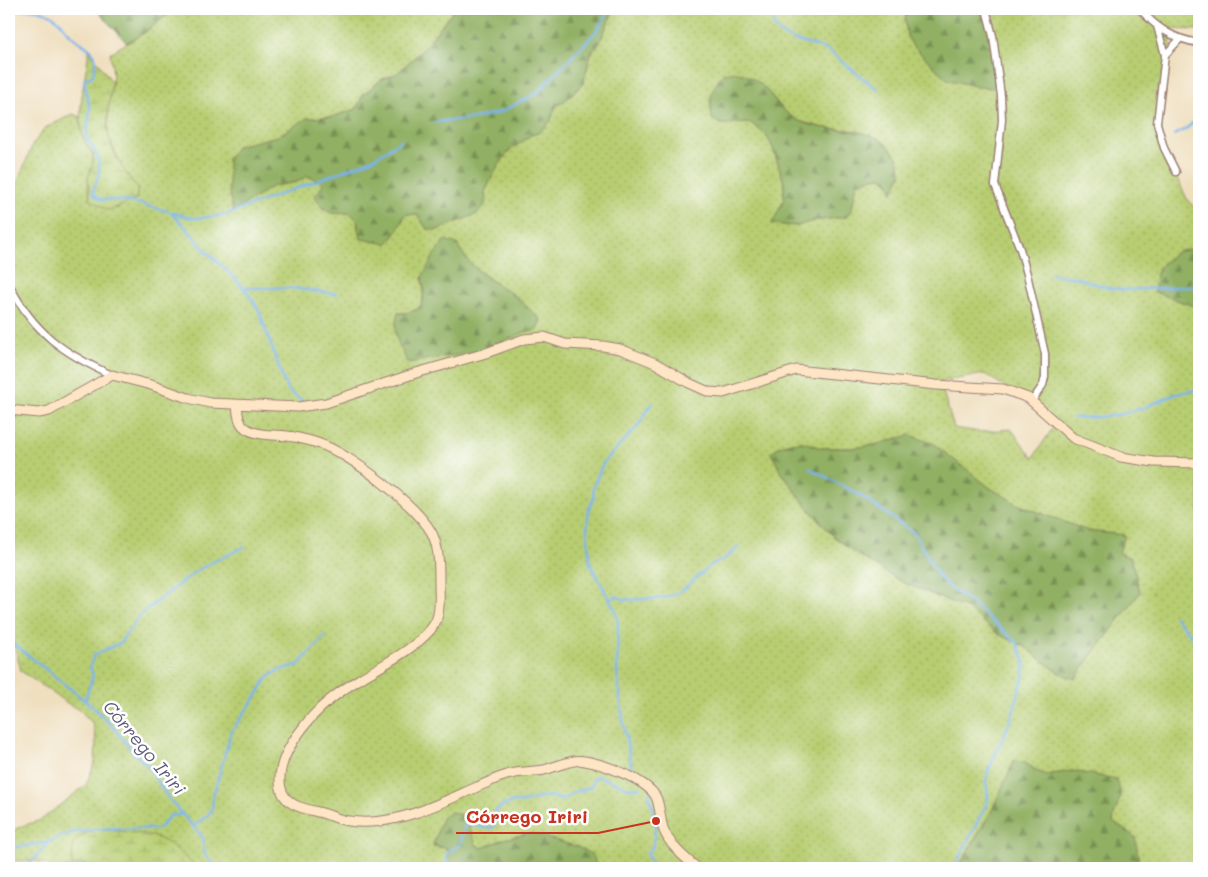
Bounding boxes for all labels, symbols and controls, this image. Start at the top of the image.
water label: Córrego Iriri [98,695,192,800]
callout: Córrego Iriri [456,800,598,833]
text: Córrego Iriri [466,804,588,828]

